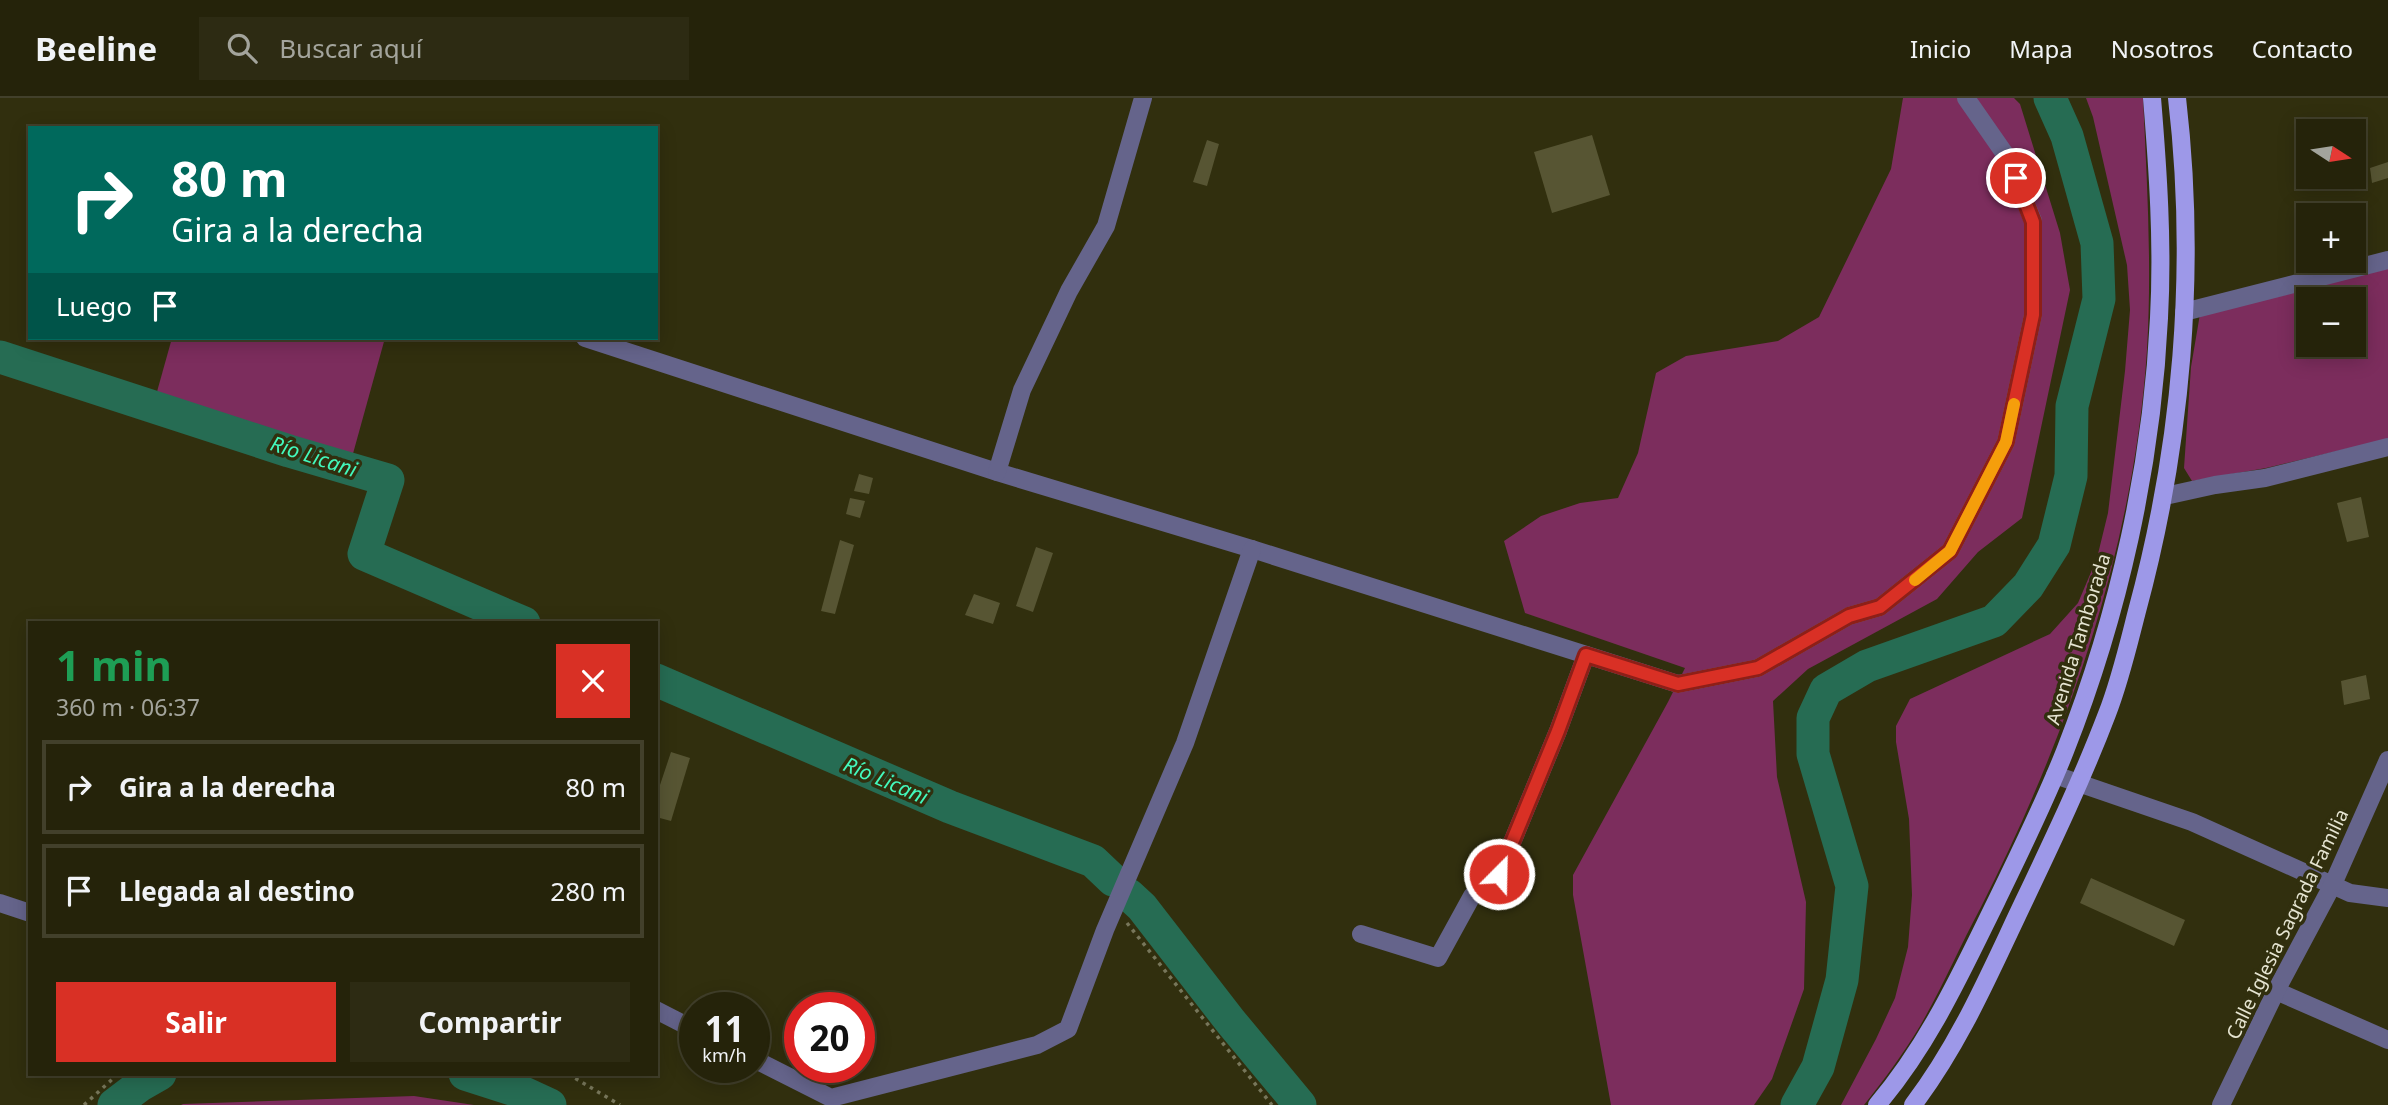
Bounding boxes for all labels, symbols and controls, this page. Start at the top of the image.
search box [199,17,689,80]
text: Beeline [35,26,157,71]
icon: search [223,29,261,67]
text: Buscar aquí [279,30,423,66]
text: Inicio [1910,32,1971,65]
text: Mapa [2009,32,2073,65]
text: Nosotros [2111,32,2214,65]
text: Contacto [2252,32,2353,65]
north arrow [2296,119,2366,189]
map controls [2296,119,2366,357]
text: 80 m [171,145,288,211]
pin [1986,148,2046,208]
icon: right [56,154,147,245]
icon: arrive [1997,159,2035,197]
button: + [2296,203,2366,273]
text: Gira a la derecha [171,208,424,251]
icon: arrive [146,287,184,325]
button: − [2296,287,2366,357]
text: Luego [56,288,132,324]
water label: Río Licani [267,429,361,483]
street label: Avenida Tamborada [2040,550,2116,728]
text: 1 min [56,636,172,693]
button: close [556,644,630,718]
text: 360 m · 06:37 [56,691,200,723]
water label: Río Licani [839,750,933,811]
icon: right [60,768,98,806]
text: Gira a la derecha [119,769,336,805]
text: 80 m [565,769,626,805]
street label: Calle Iglesia Sagrada Familia [2220,804,2354,1044]
position arrow [1462,837,1536,911]
icon: arrive [60,872,98,910]
text: Llegada al destino [119,873,355,909]
text: 280 m [550,873,626,909]
button: Salir [56,982,336,1062]
button: Compartir [350,982,630,1062]
speed limit sign: 20 [784,992,875,1083]
text: 11 [704,1005,745,1052]
text: km/h [702,1043,747,1067]

